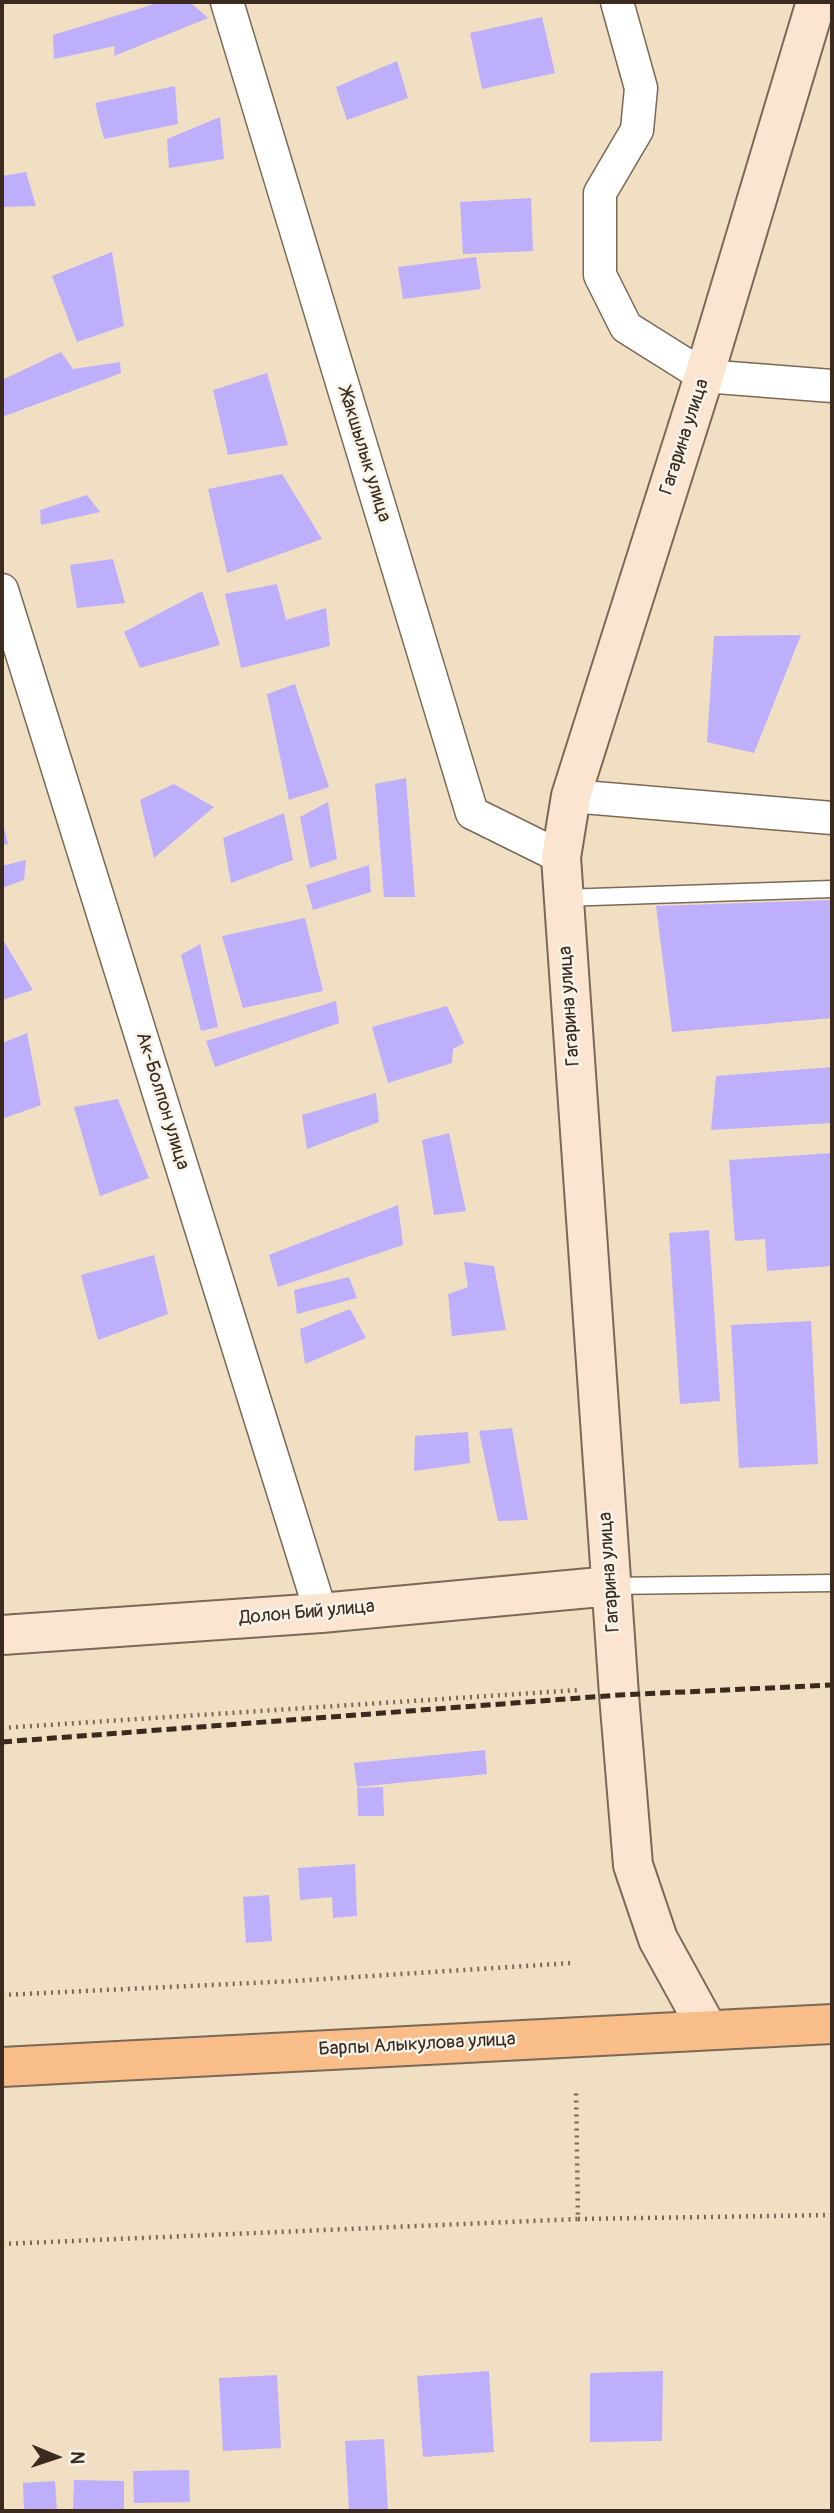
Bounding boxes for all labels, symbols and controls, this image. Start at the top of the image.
street label: Гагарина улица [656,376,714,498]
street label: Жакшылык улица [333,385,395,525]
street label: Гагарина улица [554,945,586,1067]
street label: Ак-Болпон улица [130,1029,194,1173]
street label: Гагарина улица [594,1511,626,1633]
street label: Долон Бий улица [238,1596,376,1630]
street label: Барпы Алыкулова улица [318,2028,516,2062]
north arrow [21,2422,91,2492]
text: N [65,2451,89,2465]

